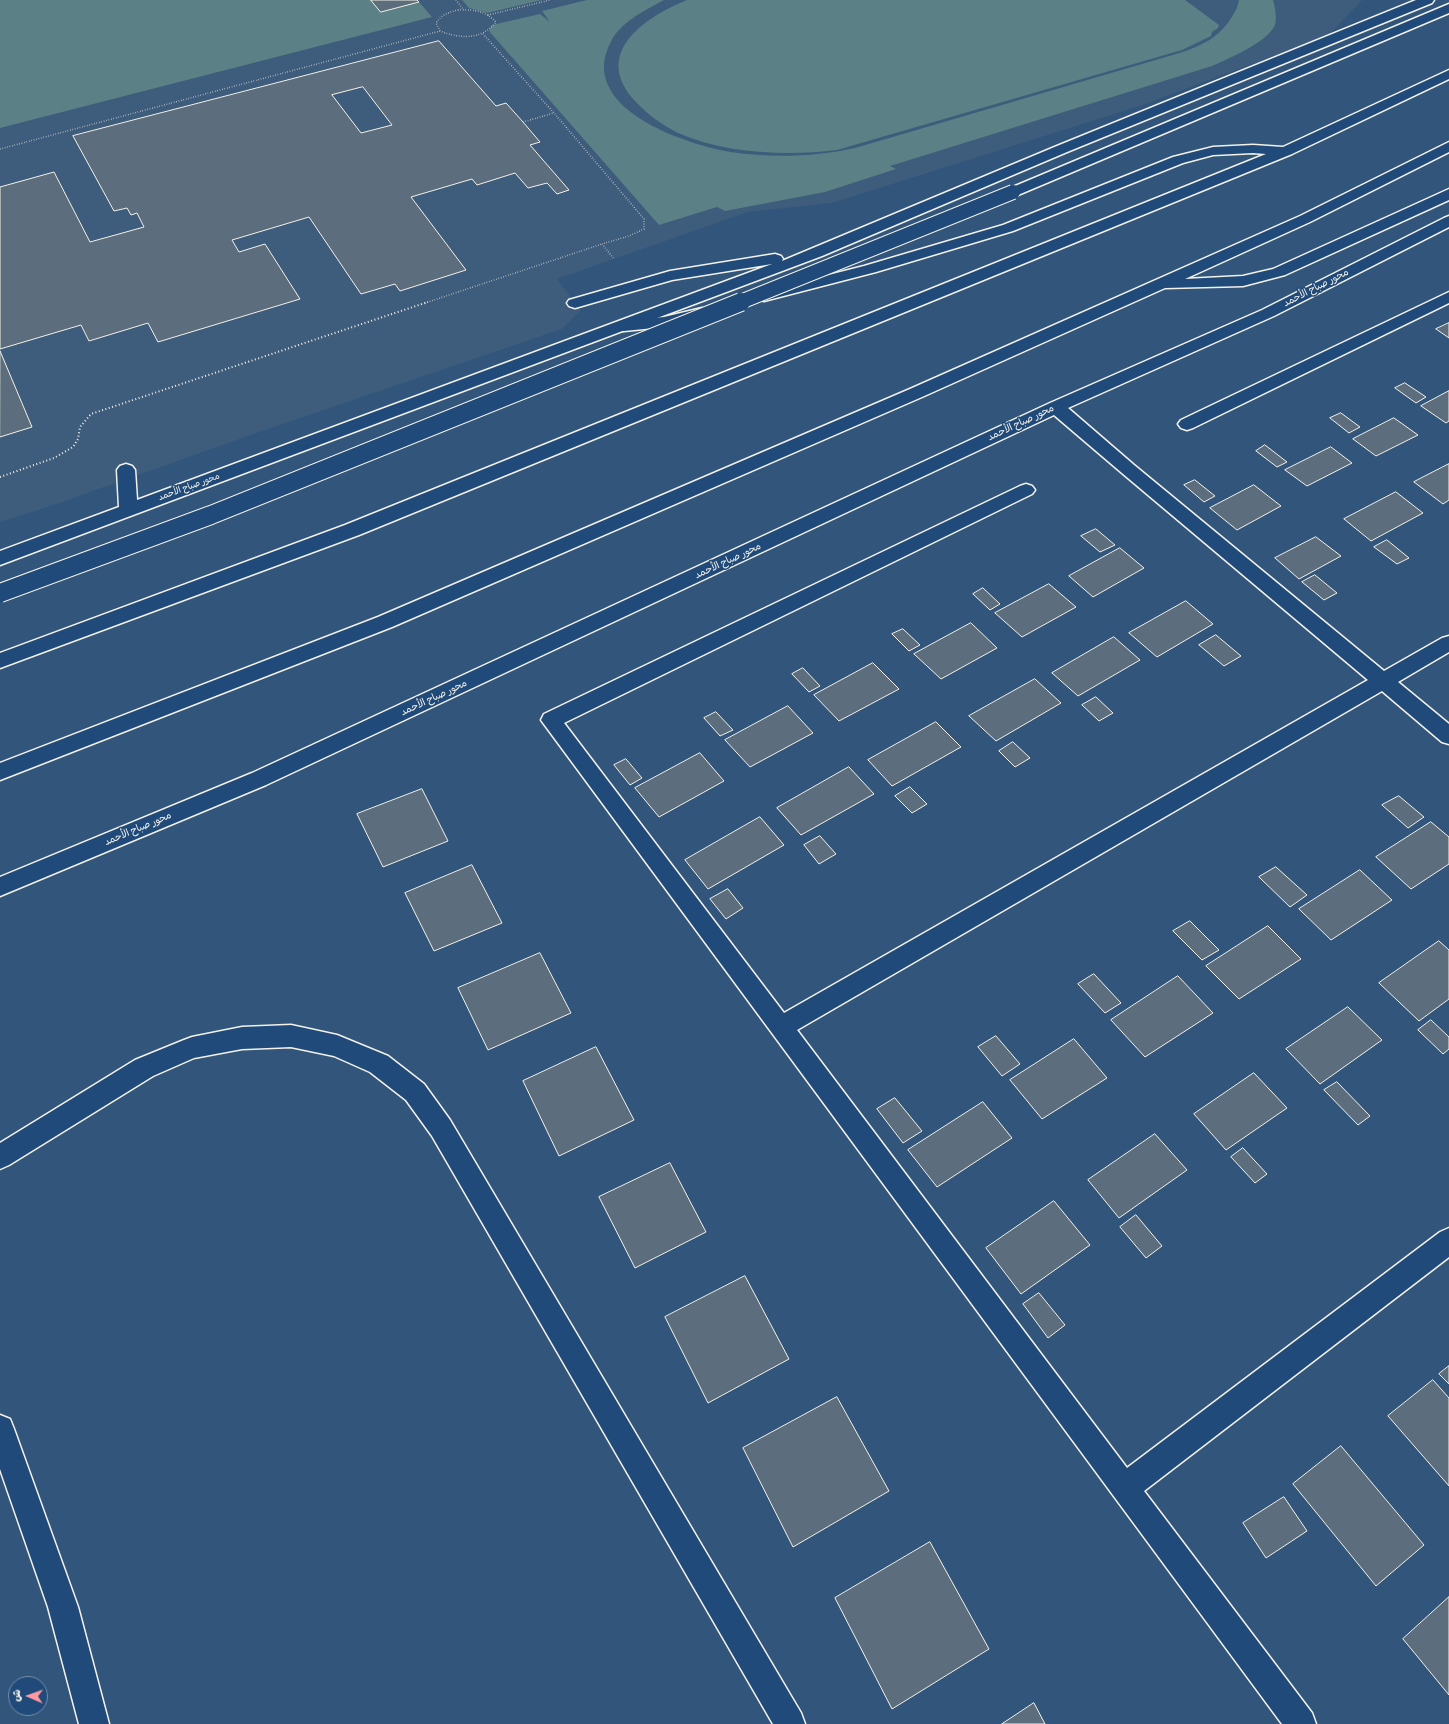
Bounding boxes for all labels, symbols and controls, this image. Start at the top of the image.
street label: محور صباح الأحمد [1281,266,1351,310]
street label: محور صباح الأحمد [986,402,1056,444]
street label: محور صباح الأحمد [157,471,221,503]
street label: محور صباح الأحمد [693,540,763,582]
street label: محور صباح الأحمد [399,677,469,719]
street label: محور صباح الأحمد [103,809,173,849]
north arrow [8,1676,48,1716]
text: ش [10,1689,23,1702]

